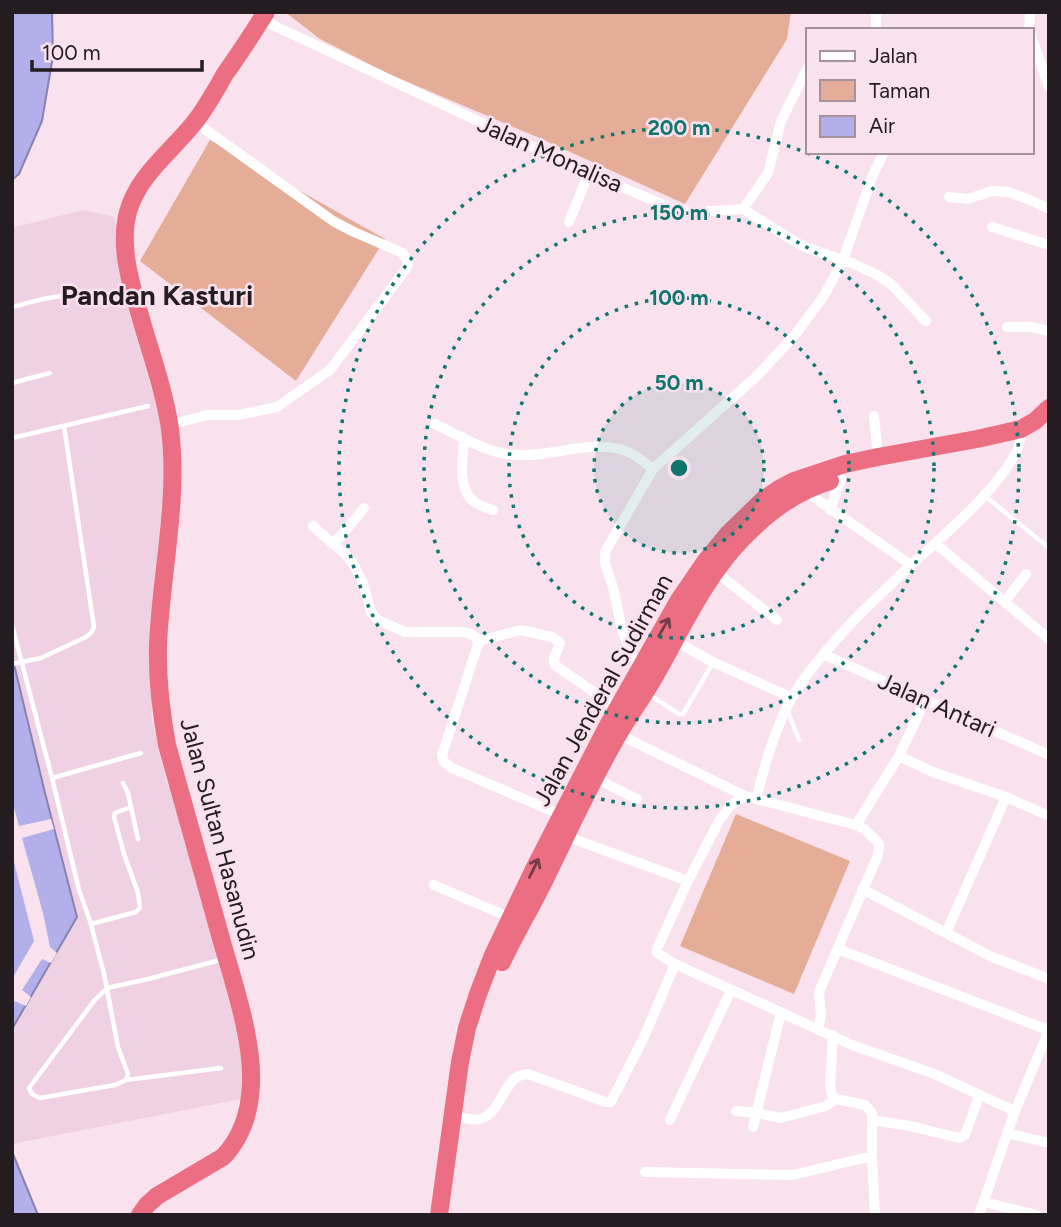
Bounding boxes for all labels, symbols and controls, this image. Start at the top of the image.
scale bar [32,28,201,72]
legend [806,28,1033,154]
text: 100 m [42,40,101,65]
text: Jalan [869,43,918,68]
text: Taman [869,78,930,103]
street label: Jalan Monalisa [473,109,627,198]
text: Air [869,113,895,138]
text: 200 m [648,115,710,140]
text: 150 m [650,200,708,225]
district label: Pandan Kasturi [61,278,253,312]
text: 100 m [649,285,709,310]
text: 50 m [654,370,704,395]
centre of rings [667,456,691,480]
street label: Jalan Jenderal Sudirman [527,569,679,811]
one-way arrow [658,617,671,638]
street label: Jalan Antari [874,666,1001,743]
street label: Jalan Sultan Hasanudin [174,715,267,963]
one-way arrow [528,858,541,879]

